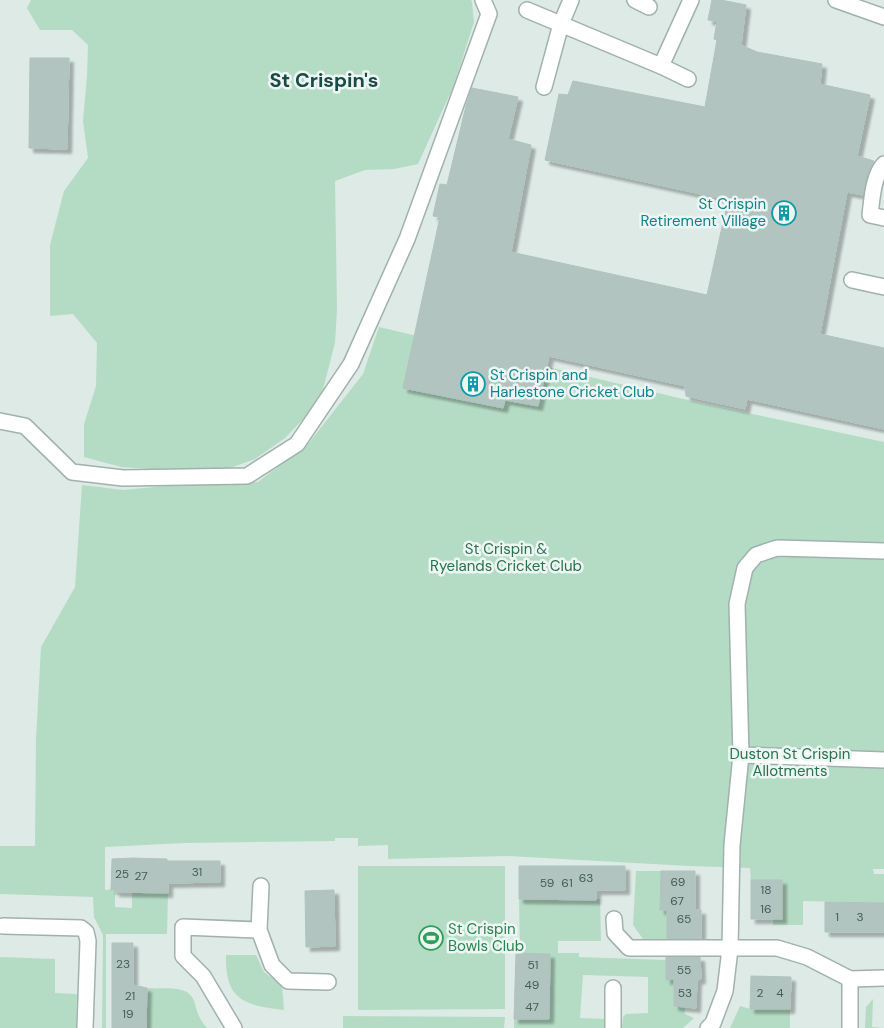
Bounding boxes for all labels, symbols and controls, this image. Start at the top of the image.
district label: St Crispin's [270,67,379,93]
place label: St Crispin Retirement Village [641,194,766,231]
building icon: St Crispin Retirement Village [771,200,797,226]
place label: St Crispin and Harlestone Cricket Club [490,365,654,402]
building icon: St Crispin and Harlestone Cricket Club [460,371,486,397]
park label: St Crispin & Ryelands Cricket Club [430,539,582,576]
park label: Duston St Crispin Allotments [730,744,850,781]
house number: 31 [192,864,202,880]
house number: 25 [115,866,129,882]
house number: 27 [134,868,148,884]
house number: 63 [579,870,593,886]
house number: 69 [671,874,685,890]
house number: 59 [540,875,554,891]
house number: 61 [561,875,573,891]
house number: 18 [760,882,772,898]
house number: 67 [670,893,684,909]
house number: 16 [760,901,772,917]
house number: 1 [835,909,839,925]
house number: 3 [856,909,864,925]
house number: 65 [677,911,691,927]
place label: St Crispin Bowls Club [448,919,524,956]
sports icon: St Crispin Bowls Club [418,925,444,951]
house number: 23 [116,956,130,972]
house number: 51 [527,957,539,973]
house number: 55 [677,962,691,978]
house number: 49 [525,977,539,993]
house number: 53 [678,985,692,1001]
house number: 2 [757,985,764,1001]
house number: 4 [776,985,784,1001]
house number: 21 [125,988,135,1004]
house number: 47 [525,999,539,1015]
house number: 19 [122,1006,134,1022]

